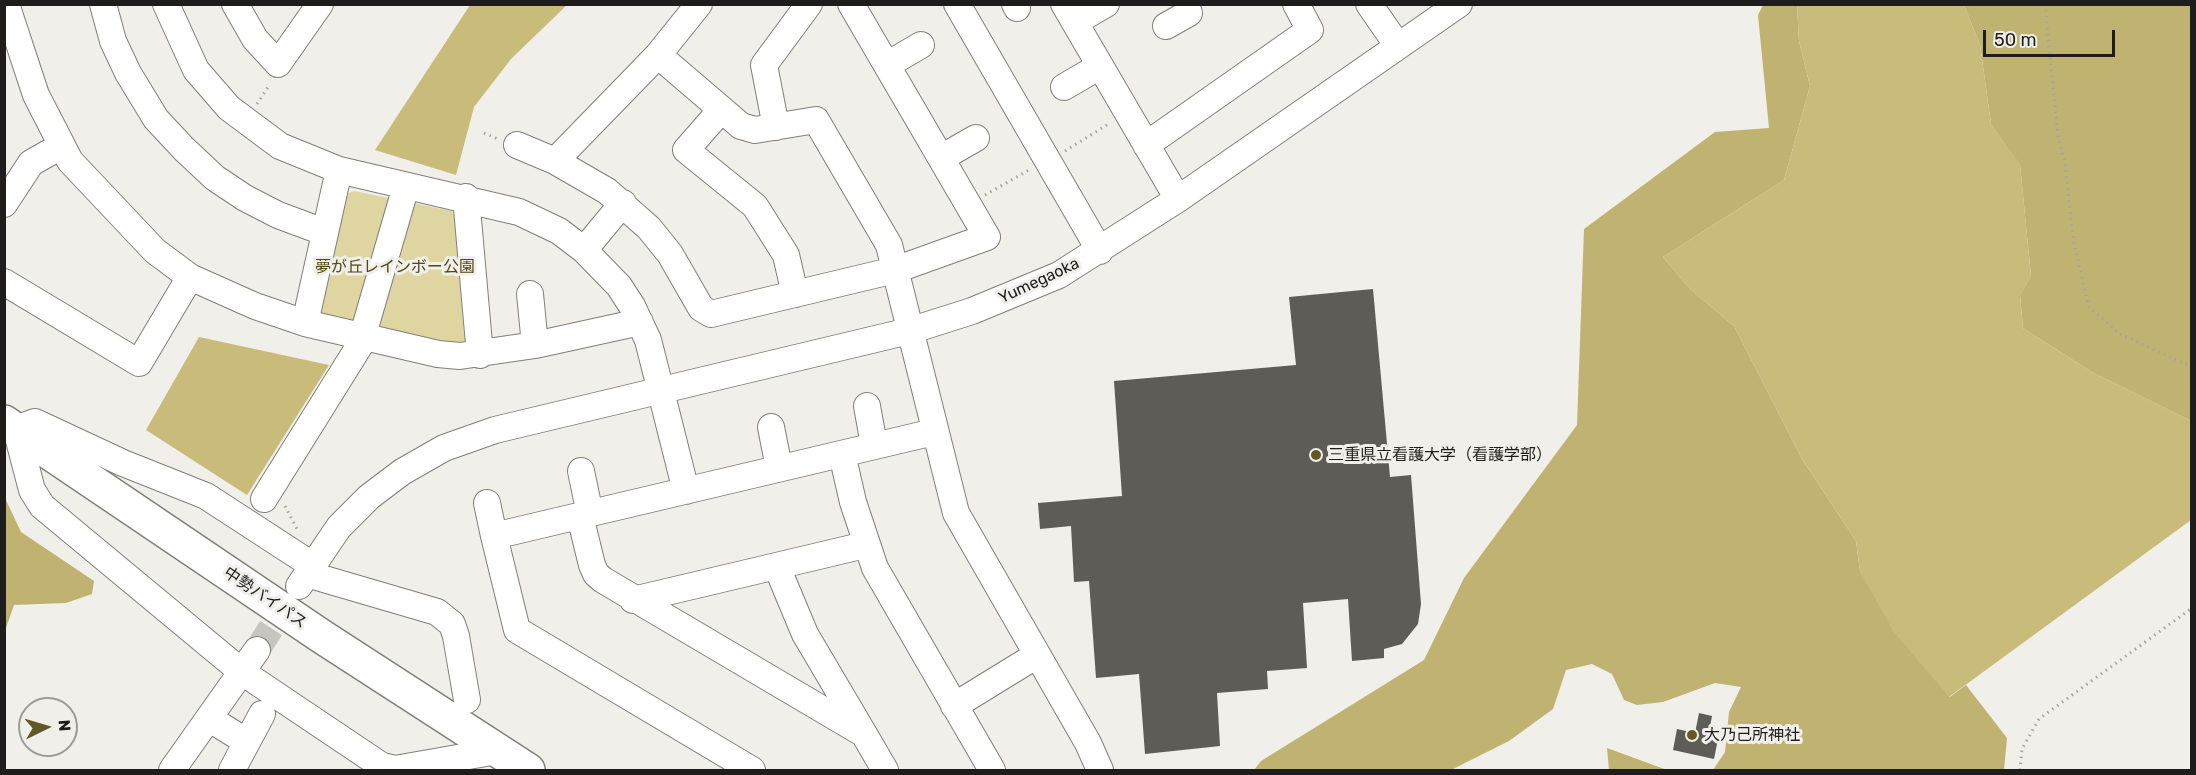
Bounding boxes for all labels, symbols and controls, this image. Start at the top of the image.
scale bar [1986,18,2118,56]
text: 50 m [1994,29,2037,51]
street label: Yumegaoka [996,254,1082,308]
park label: 夢が丘レインボー公園 [315,257,475,277]
place label: 三重県立看護大学（看護学部） [1328,445,1552,465]
marker: 三重県立看護大学（看護学部） [1309,448,1323,462]
street label: 中勢バイパス [220,563,310,633]
north arrow [18,697,78,757]
text: N [54,719,74,732]
place label: 大乃己所神社 [1704,725,1800,745]
marker: 大乃己所神社 [1685,728,1699,742]

